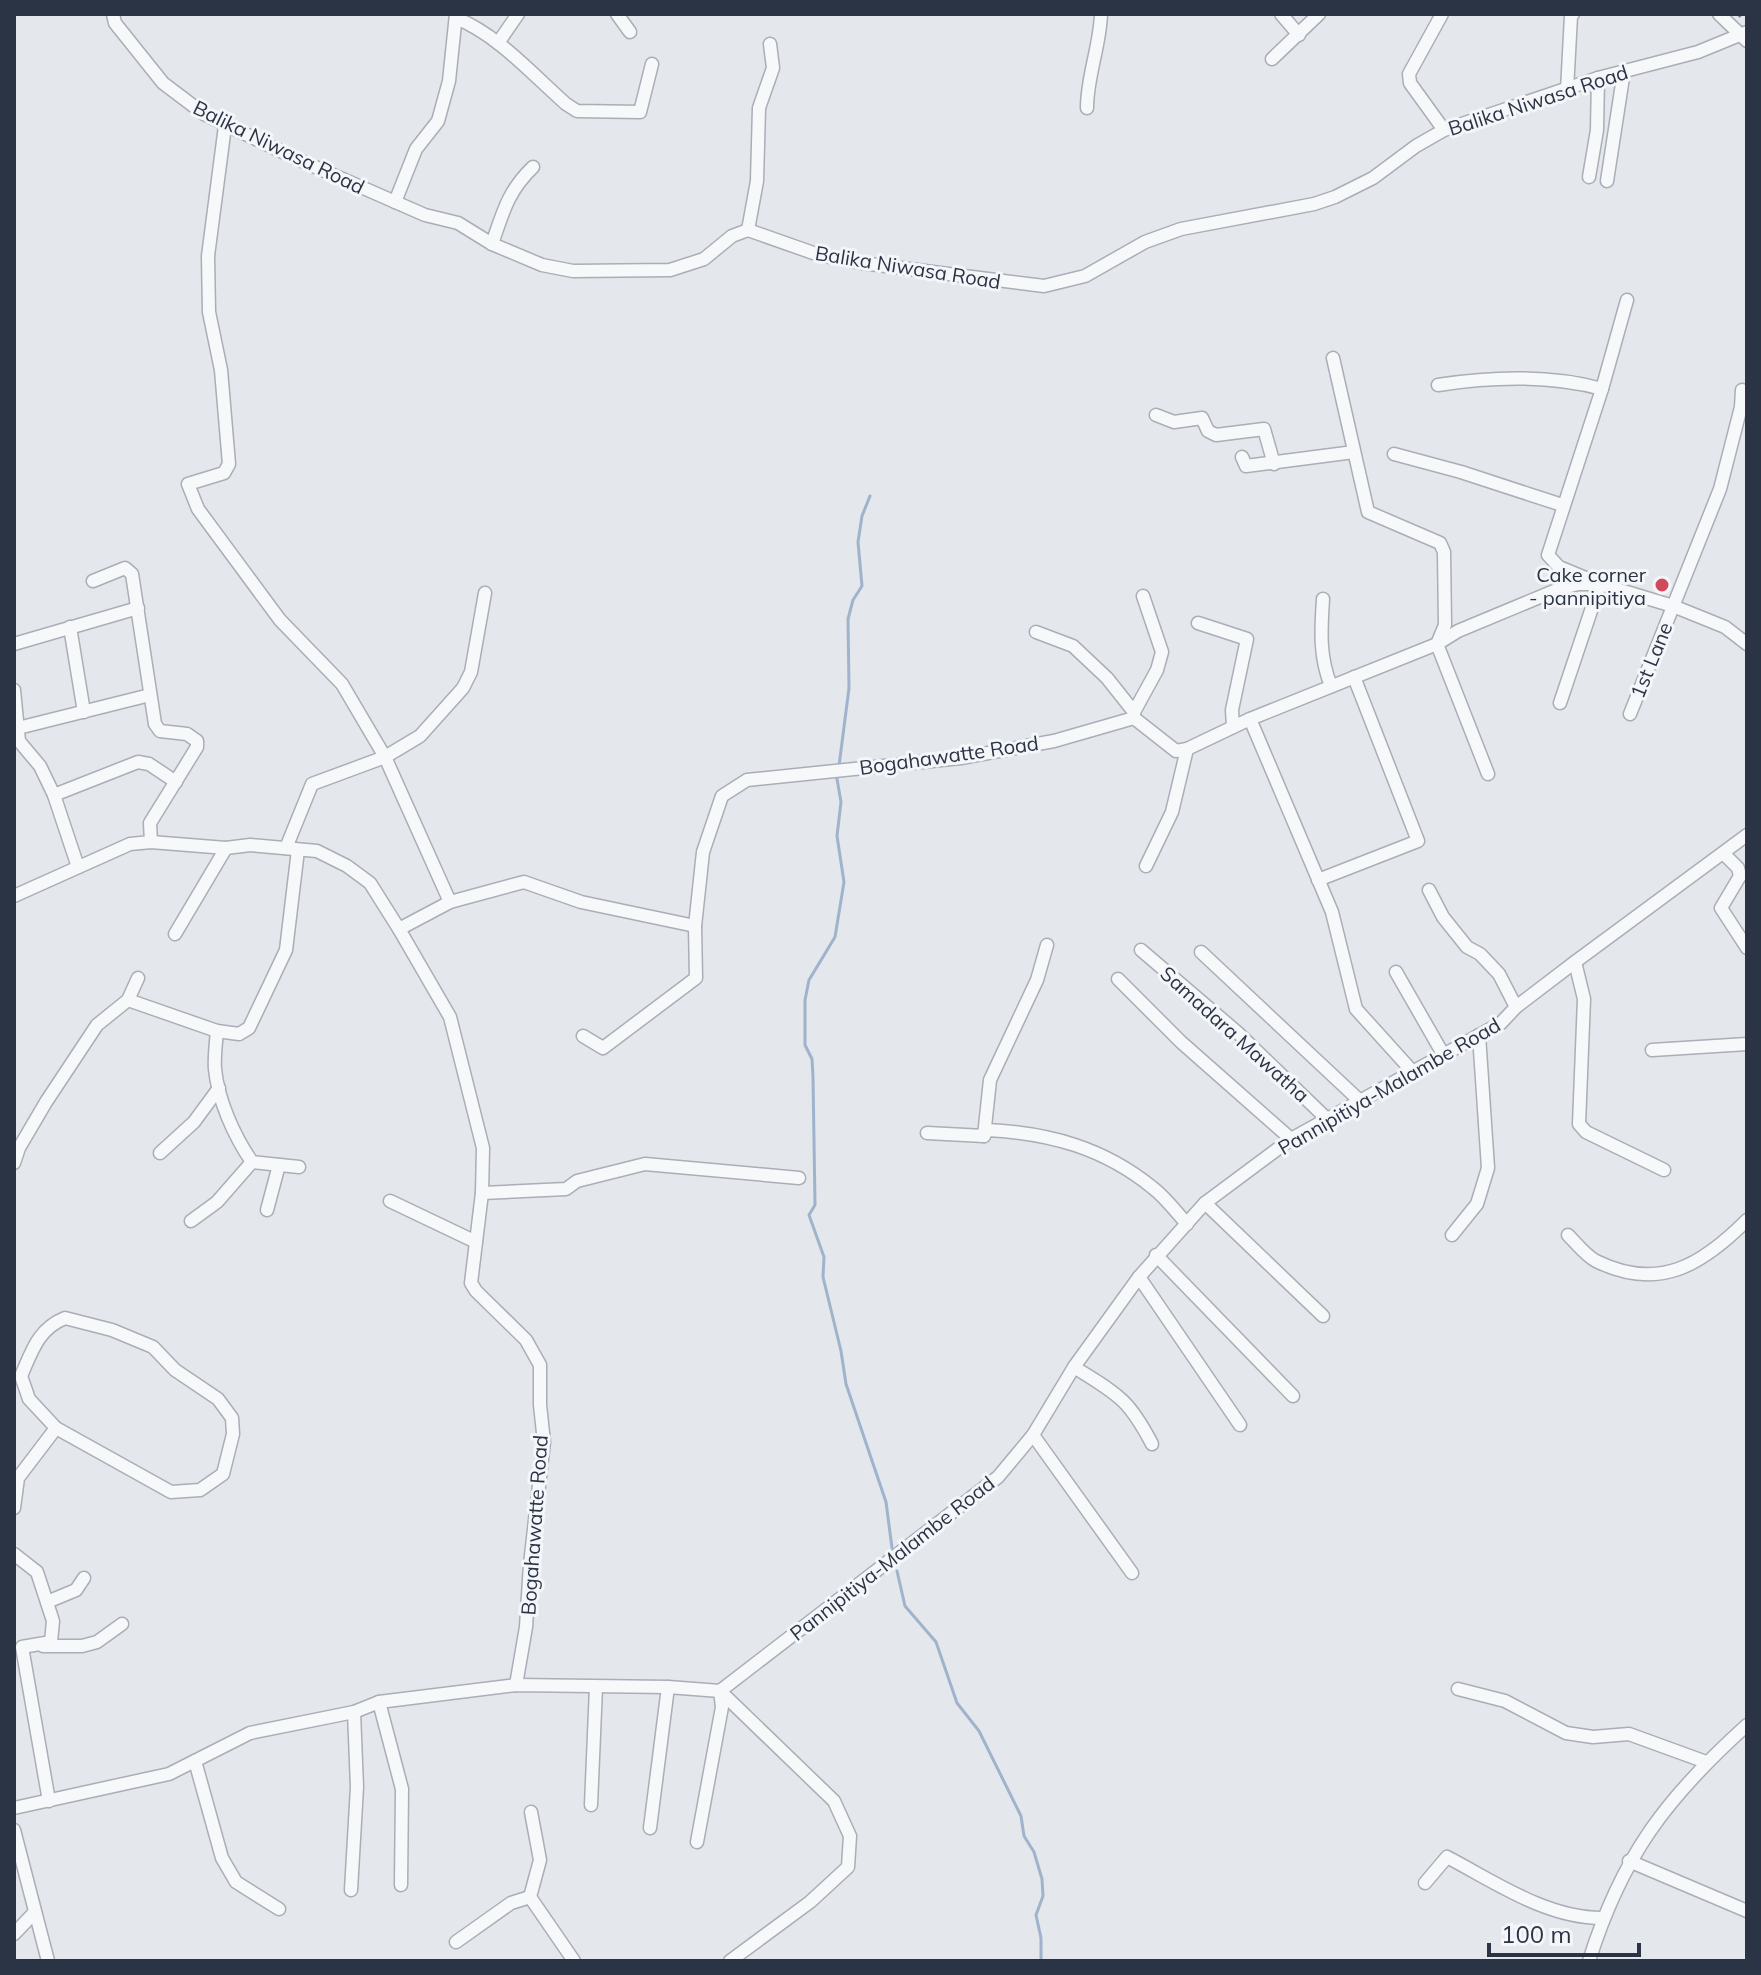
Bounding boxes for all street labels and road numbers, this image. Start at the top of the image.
street label: Balika Niwasa Road [1445,59,1631,141]
street label: Balika Niwasa Road [189,95,369,199]
street label: Balika Niwasa Road [813,240,1003,294]
street label: 1st Lane [1625,618,1677,702]
street label: Bogahawatte Road [858,730,1040,780]
street label: Samadara Mawatha [1156,961,1314,1107]
street label: Pannipitiya-Malambe Road [1273,1012,1505,1160]
street label: Bogahawatte Road [515,1434,553,1616]
street label: Pannipitiya-Malambe Road [785,1470,999,1646]

